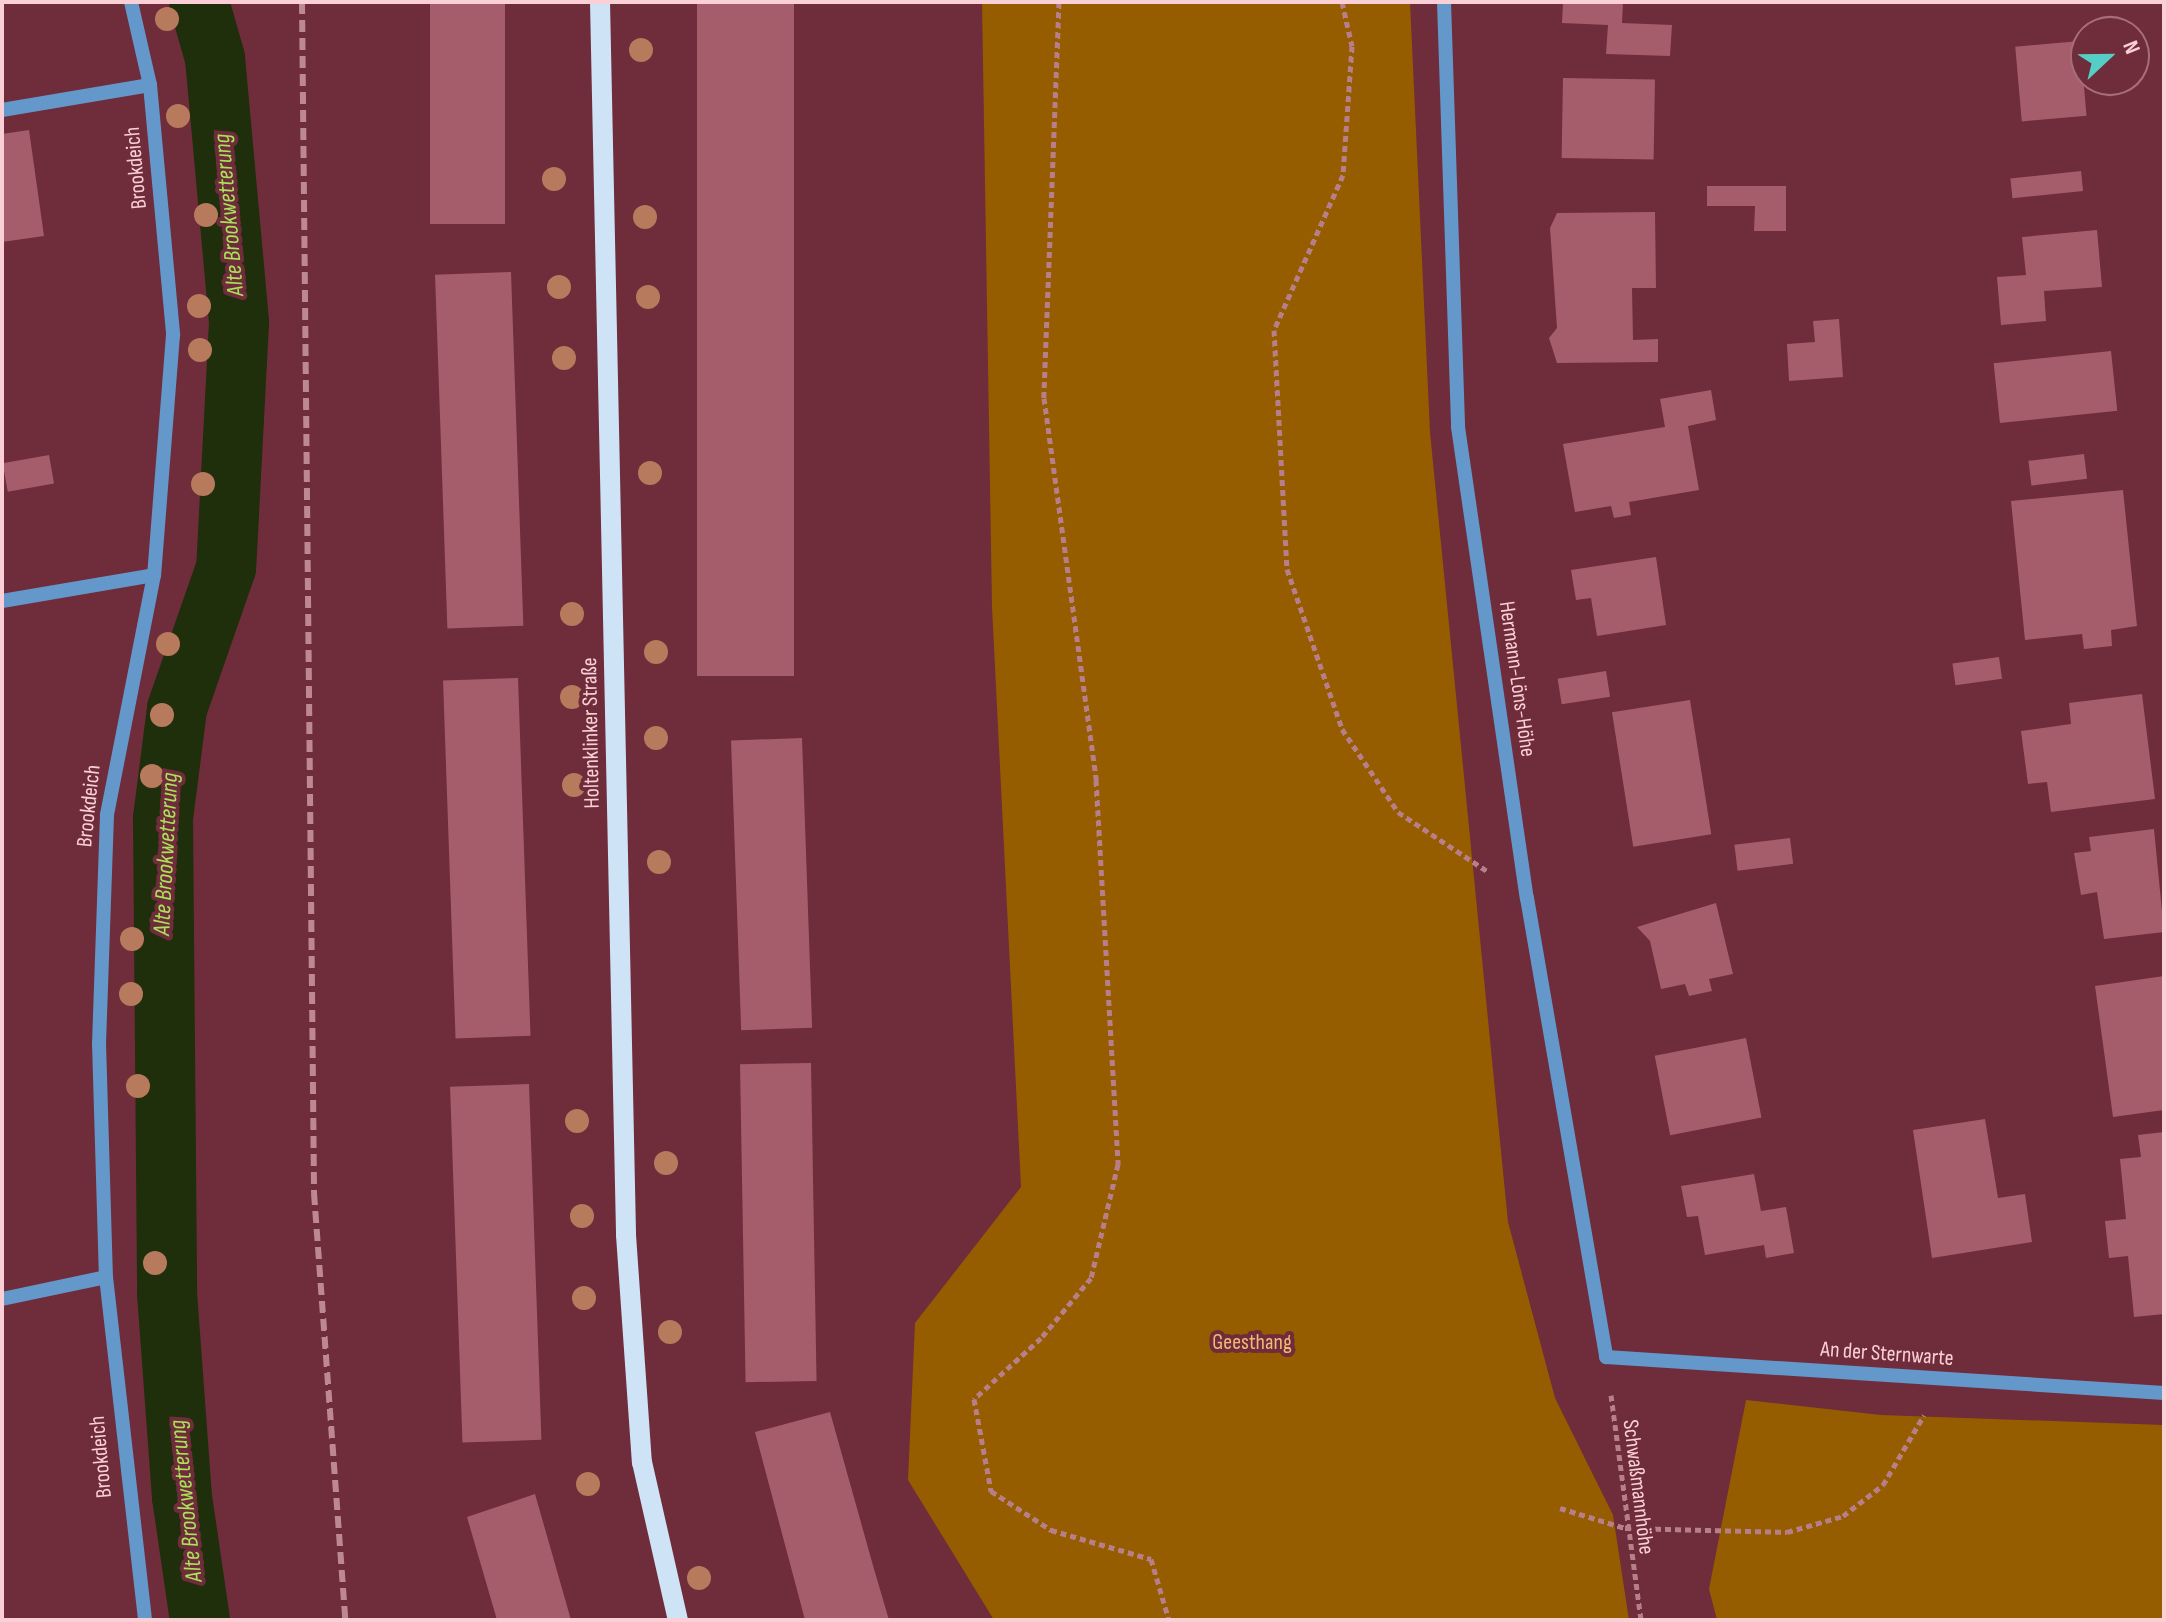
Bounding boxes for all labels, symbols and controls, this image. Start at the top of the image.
north arrow [2070,16,2150,96]
text: N [2116,37,2146,58]
street label: Brookdeich [119,126,153,210]
water label: Alte Brookwetterung [208,133,250,297]
street label: Hermann-Löns-Höhe [1493,600,1541,758]
street label: Holtenklinker Straße [576,657,606,809]
street label: Brookdeich [72,764,106,848]
water label: Alte Brookwetterung [147,772,185,936]
park label: Geesthang [1212,1330,1292,1356]
street label: An der Sternwarte [1819,1336,1955,1372]
street label: Brookdeich [84,1415,118,1499]
street label: Schwaßmannhöhe [1617,1418,1659,1556]
water label: Alte Brookwetterung [163,1419,209,1583]

